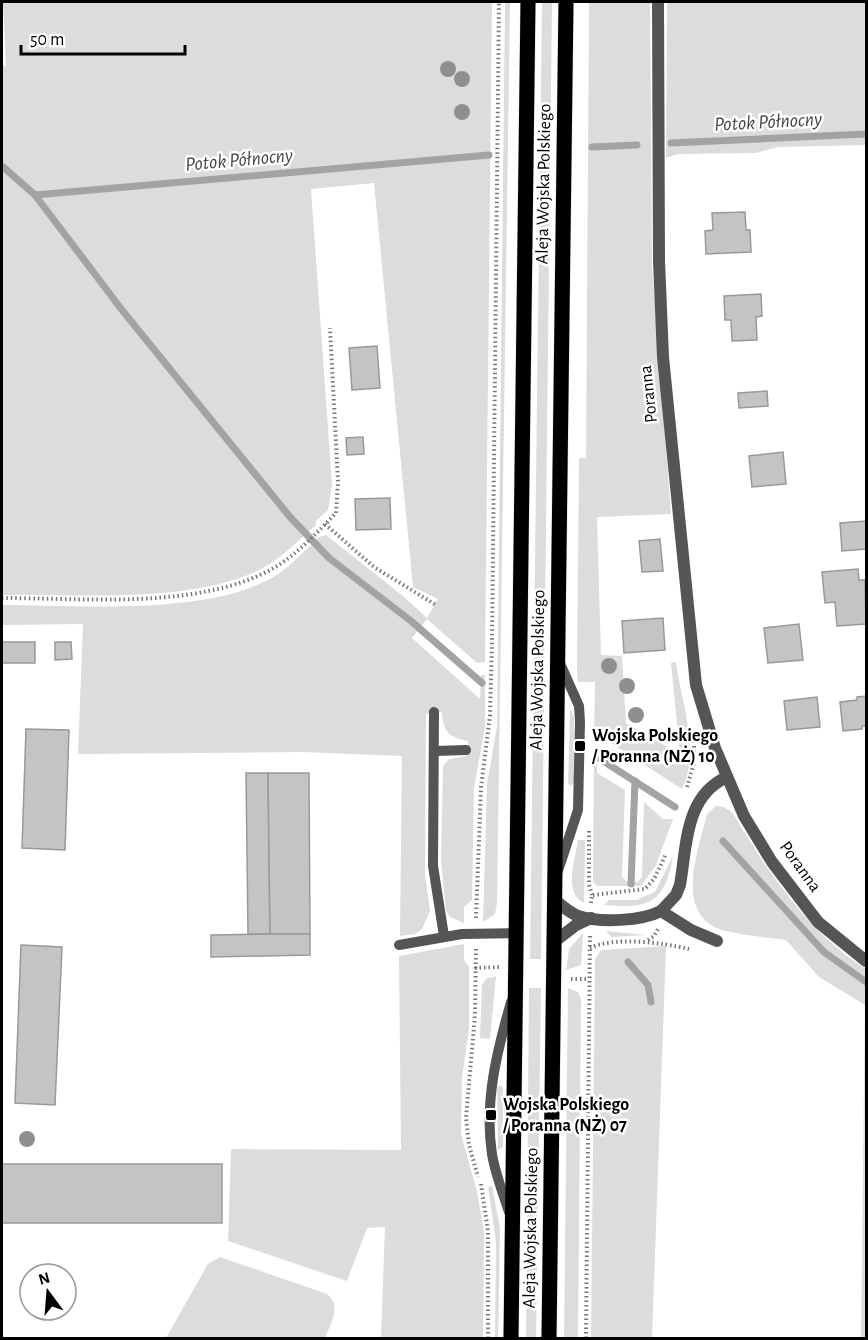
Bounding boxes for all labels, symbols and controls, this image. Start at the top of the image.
scale bar [21,18,184,56]
text: 50 m [30,31,64,49]
street label: Aleja Wojska Polskiego [534,103,554,265]
water label: Potok Północny [714,109,823,135]
water label: Potok Północny [184,145,294,175]
street label: Poranna [637,364,661,424]
street label: Aleja Wojska Polskiego [528,589,548,751]
place label: Wojska Polskiego / Poranna (NŻ) 10 [591,727,718,766]
marker: Wojska Polskiego / Poranna (NŻ) 10 [573,739,587,753]
street label: Poranna [776,838,824,896]
place label: Wojska Polskiego / Poranna (NŻ) 07 [502,1096,629,1135]
marker: Wojska Polskiego / Poranna (NŻ) 07 [484,1108,498,1122]
street label: Aleja Wojska Polskiego [521,1147,541,1309]
north arrow [18,1262,78,1322]
text: N [37,1269,52,1288]

